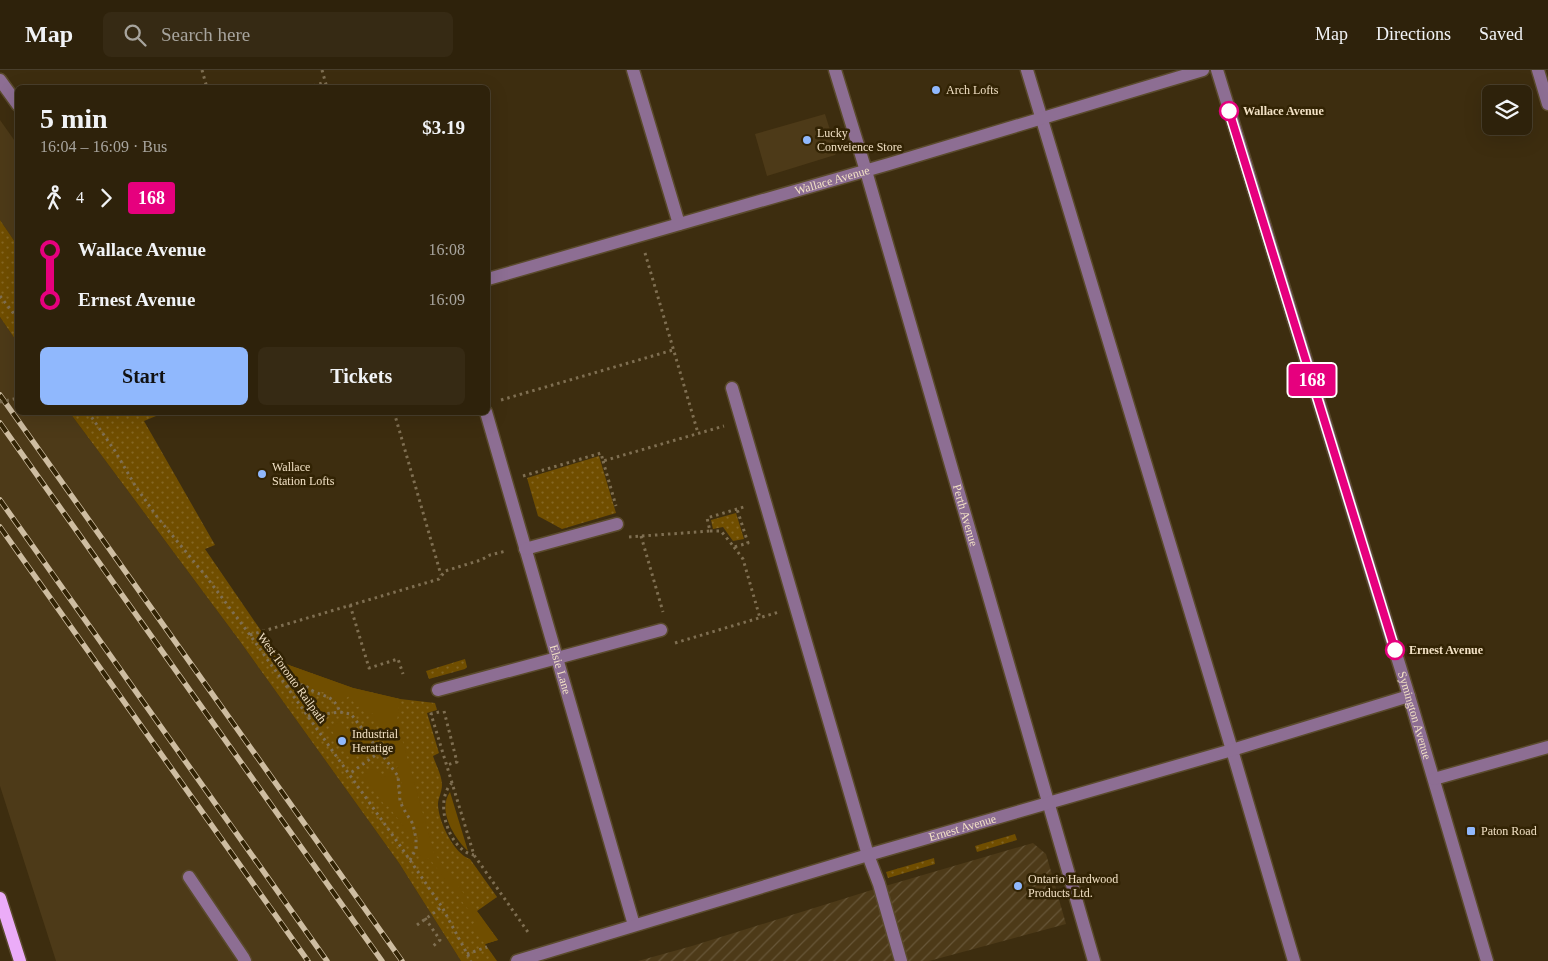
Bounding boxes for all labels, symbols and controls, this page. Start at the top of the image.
search box [103,12,453,57]
text: Map [25,21,73,47]
icon: search [121,21,149,49]
text: Search here [161,24,250,45]
text: Map [1315,24,1348,44]
text: Directions [1376,24,1451,44]
text: Saved [1479,24,1523,44]
place label: Arch Lofts [946,83,999,97]
marker: Arch Lofts [930,84,942,96]
map controls [1482,85,1532,135]
button: layers [1482,85,1532,135]
marker: Wallace Avenue [1219,101,1239,121]
text: 5 min [40,103,108,134]
place label: Wallace Avenue [1243,104,1324,118]
text: $3.19 [422,117,465,138]
place label: Lucky Conveience Store [817,126,902,154]
marker: Lucky Conveience Store [801,134,813,146]
text: 16:04 – 16:09 · Bus [40,138,167,155]
street label: Wallace Avenue [793,163,871,198]
icon: walk [40,184,68,212]
icon: forward [92,184,120,212]
text: 168 [138,188,165,208]
text: 4 [76,189,84,206]
text: Wallace Avenue [78,239,206,260]
text: 16:08 [429,241,465,258]
text: Ernest Avenue [78,289,195,310]
text: 16:09 [429,291,465,308]
button: Start [40,347,248,405]
button: Tickets [258,347,465,405]
line badge: 168 [1283,364,1341,396]
text: 168 [1299,370,1326,390]
place label: Wallace Station Lofts [272,460,335,488]
marker: Wallace Station Lofts [256,468,268,480]
street label: Perth Avenue [950,483,981,548]
street label: West Toronto Railpath [255,630,329,726]
marker: Ernest Avenue [1385,640,1405,660]
street label: Elsie Lane [546,643,574,696]
place label: Ernest Avenue [1409,643,1484,657]
street label: Symington Avenue [1395,670,1434,761]
place label: Industrial Heratige [352,727,399,755]
marker: Industrial Heratige [336,735,348,747]
street label: Ernest Avenue [927,811,998,844]
place label: Paton Road [1481,824,1537,838]
marker: Paton Road [1465,825,1477,837]
place label: Ontario Hardwood Products Ltd. [1028,872,1118,900]
marker: Ontario Hardwood Products Ltd. [1012,880,1024,892]

